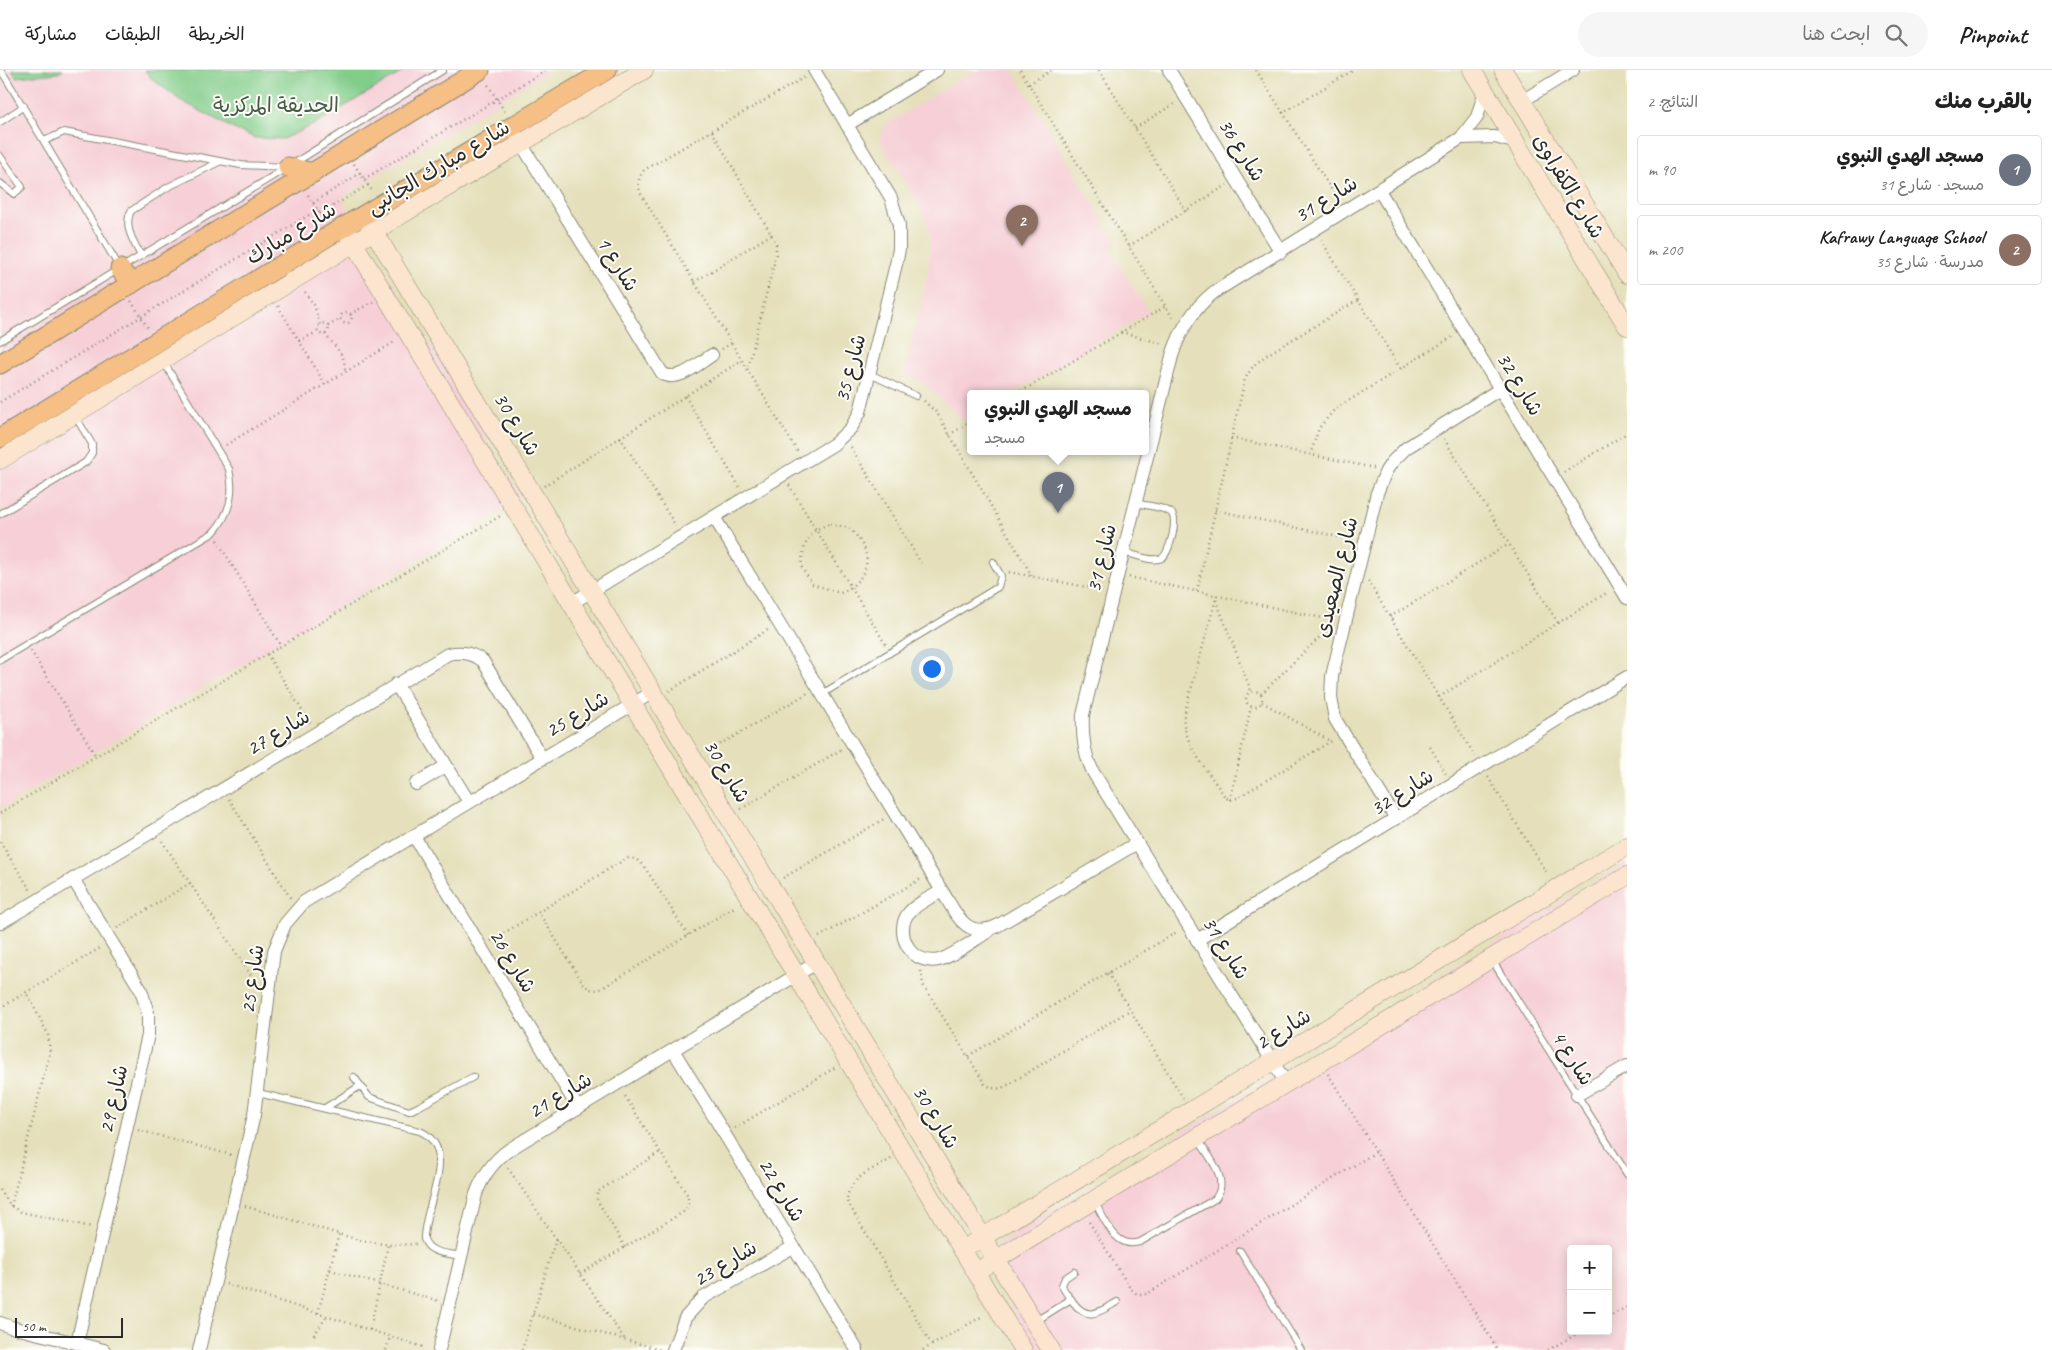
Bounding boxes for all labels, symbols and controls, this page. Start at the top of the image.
search box [1578,12,1928,57]
text: Pinpoint [1958,20,2027,50]
icon: search [1882,21,1910,49]
text: ابحث هنا [1802,22,1870,46]
text: مشاركة [25,23,77,45]
text: الطبقات [105,23,161,45]
text: الخريطة [189,23,245,45]
text: بالقرب منك [1935,88,2032,114]
park label: الحديقة المركزية [213,92,339,118]
text: النتائج: 2 [1647,92,1698,112]
street label: شارع مبارك الجانبى [361,114,516,222]
street label: شارع 36 [1211,114,1271,187]
street label: شارع الكفراوى [1526,129,1611,244]
text: مسجد الهدي النبوي [1837,144,1984,168]
text: 90 m [1648,160,1675,180]
text: 1 [2011,160,2019,180]
street label: شارع 31 [1290,170,1363,230]
text: مسجد · شارع 31 [1879,175,1984,195]
street label: شارع مبارك [241,196,342,272]
pin: 2 [1006,205,1038,246]
text: Kafrawy Language School [1819,225,1984,249]
street label: شارع 1 [589,232,645,297]
text: 200 m [1648,240,1682,260]
text: 2 [2011,240,2019,260]
text: مدرسة · شارع 35 [1876,252,1984,272]
street label: شارع 35 [828,331,873,405]
street label: شارع 32 [1489,348,1549,421]
street label: شارع 30 [486,388,546,461]
popup [967,390,1149,455]
text: مسجد الهدي النبوي [984,397,1132,421]
text: مسجد [984,428,1025,448]
pin: 1 [1042,472,1074,513]
street label: شارع الصعيدى [1308,514,1366,641]
street label: شارع 31 [1080,521,1124,595]
your location [919,656,945,682]
street label: شارع 25 [541,685,614,745]
street label: شارع 27 [242,703,315,763]
street label: شارع 30 [696,735,756,808]
street label: شارع 32 [1366,763,1439,823]
street label: شارع 31 [1195,912,1255,985]
street label: شارع 26 [482,925,542,998]
street label: شارع 25 [234,943,272,1015]
street label: شارع 2 [1251,1002,1316,1057]
street label: شارع 4 [1544,1026,1600,1091]
street label: شارع 29 [93,1062,135,1136]
street label: شارع 21 [524,1066,597,1126]
street label: شارع 30 [905,1081,965,1154]
street label: شارع 22 [751,1154,811,1227]
street label: شارع 23 [689,1234,762,1294]
map controls [1567,1245,1612,1335]
button: + [1567,1245,1612,1290]
button: − [1567,1290,1612,1335]
scale bar [15,1315,122,1338]
text: 50 m [22,1318,46,1335]

